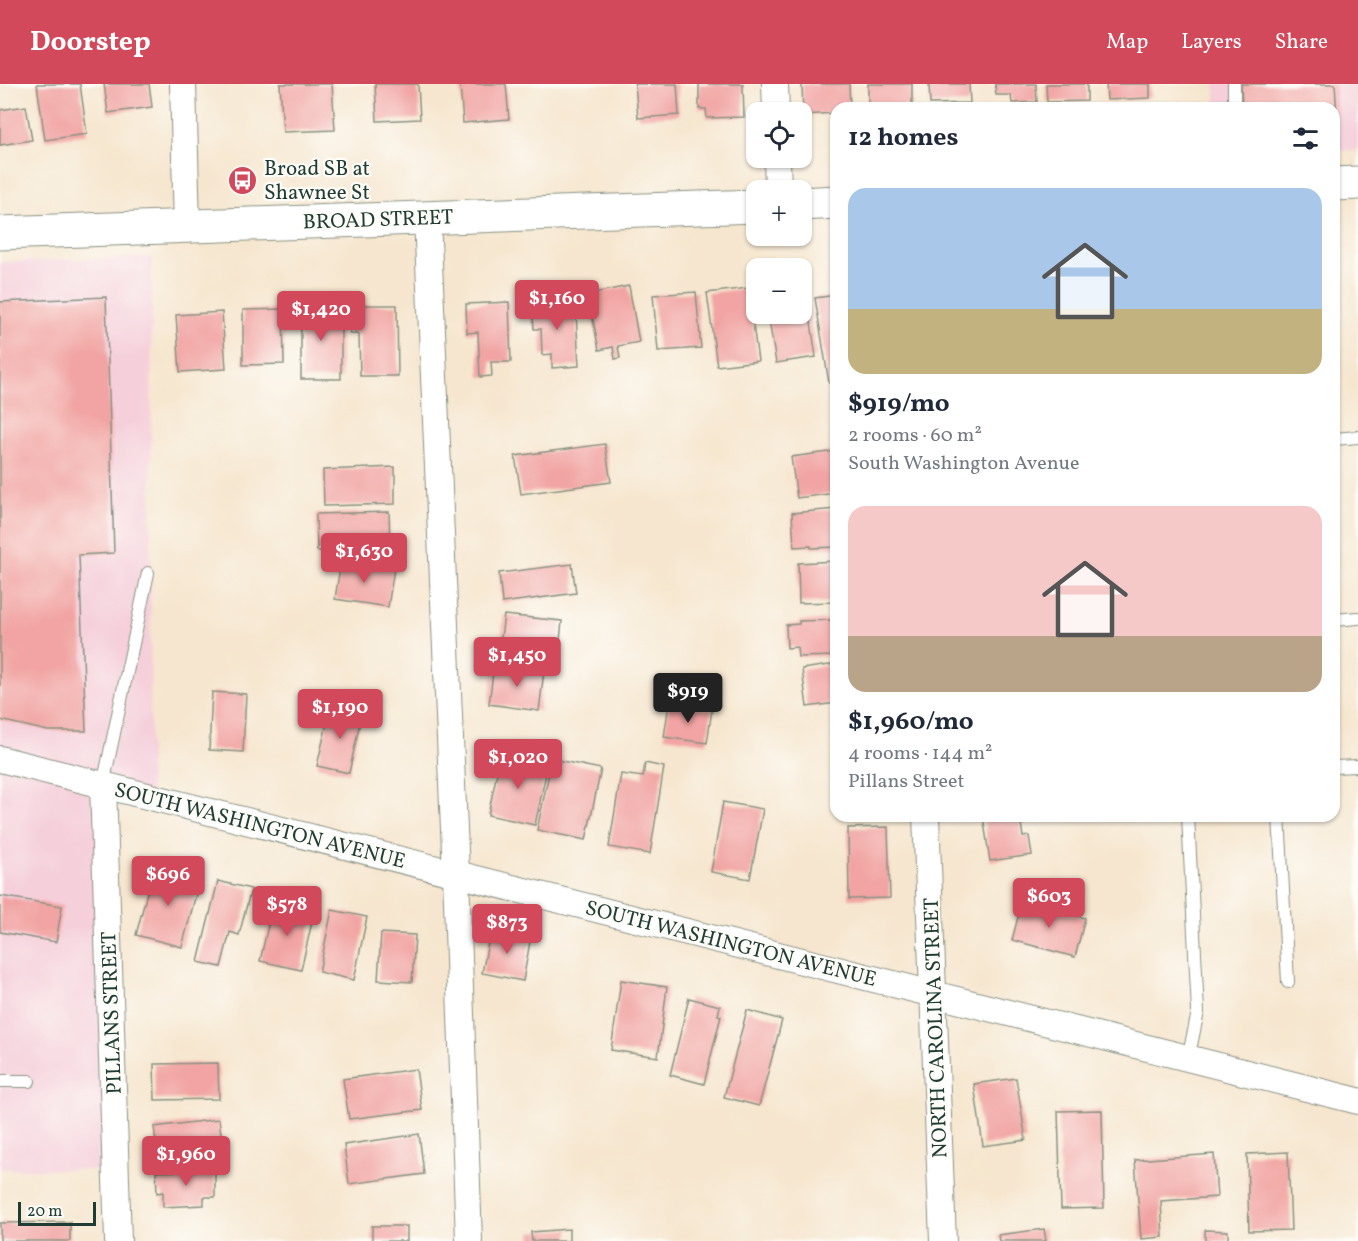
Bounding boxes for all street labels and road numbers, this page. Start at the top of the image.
street label: BROAD STREET [302,203,454,238]
street label: SOUTH WASHINGTON AVENUE [111,776,408,877]
street label: SOUTH WASHINGTON AVENUE [582,894,879,995]
street label: NORTH CAROLINA STREET [917,897,956,1159]
street label: PILLANS STREET [95,931,130,1095]

